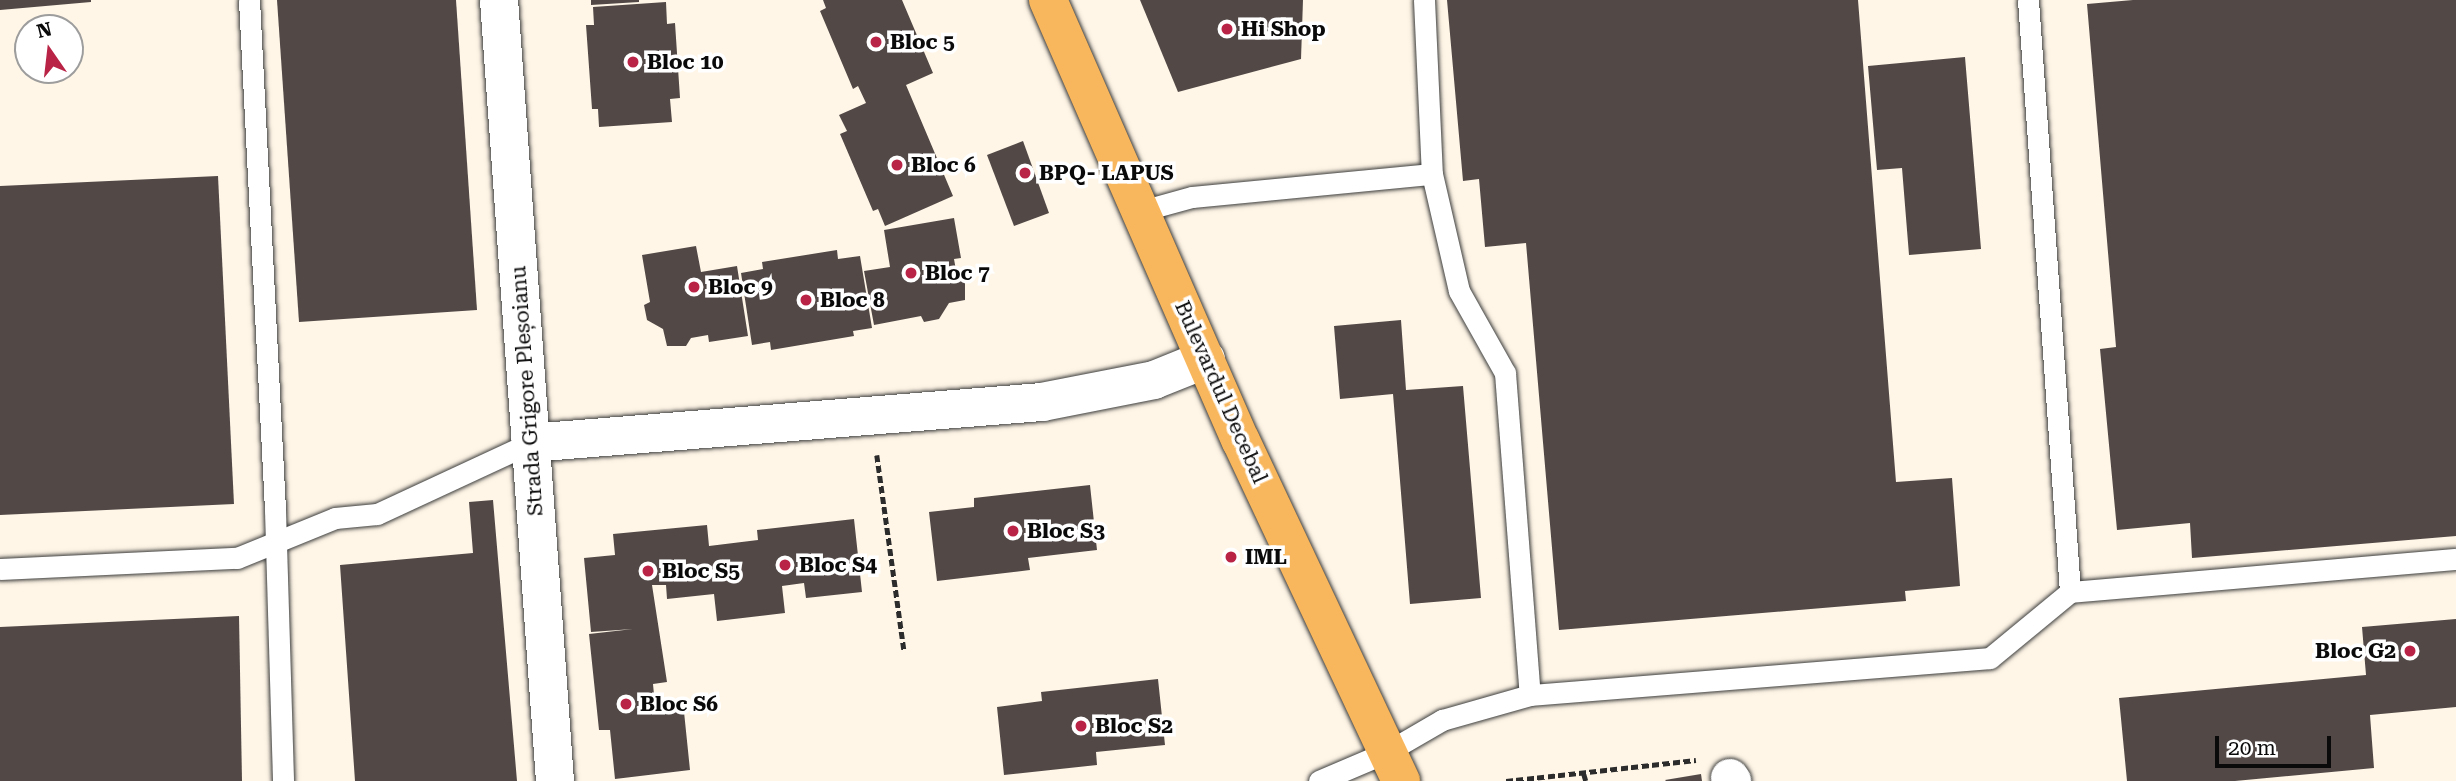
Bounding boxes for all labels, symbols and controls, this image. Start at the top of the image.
north arrow [14,14,84,84]
place label: Hi Shop [1241,16,1326,42]
text: N [34,17,54,43]
marker: Hi Shop [1219,21,1235,37]
place label: Bloc 5 [890,29,955,55]
marker: Bloc 5 [868,34,884,50]
place label: Bloc 10 [647,49,723,75]
marker: Bloc 10 [625,54,641,70]
place label: Bloc 6 [911,152,976,178]
marker: Bloc 6 [889,157,905,173]
place label: BPQ- LAPUS [1039,160,1174,186]
marker: BPQ- LAPUS [1017,165,1033,181]
place label: Bloc 7 [925,260,990,286]
street label: Strada Grigore Pleșoianu [506,265,548,517]
marker: Bloc 7 [903,265,919,281]
place label: Bloc 9 [708,274,773,300]
marker: Bloc 9 [686,279,702,295]
place label: Bloc 8 [820,287,885,313]
marker: Bloc 8 [798,292,814,308]
street label: Bulevardul Decebal [1169,297,1273,487]
place label: Bloc S3 [1027,518,1105,544]
marker: Bloc S3 [1005,523,1021,539]
place label: IML [1245,544,1287,570]
marker: IML [1223,549,1239,565]
place label: Bloc S4 [799,552,877,578]
marker: Bloc S4 [777,557,793,573]
place label: Bloc S5 [662,558,740,584]
marker: Bloc S5 [640,563,656,579]
place label: Bloc G2 [2315,638,2396,664]
marker: Bloc G2 [2402,643,2418,659]
place label: Bloc S6 [640,691,718,717]
marker: Bloc S6 [618,696,634,712]
place label: Bloc S2 [1095,713,1173,739]
marker: Bloc S2 [1073,718,1089,734]
scale bar [2218,722,2334,766]
text: 20 m [2228,736,2276,760]

